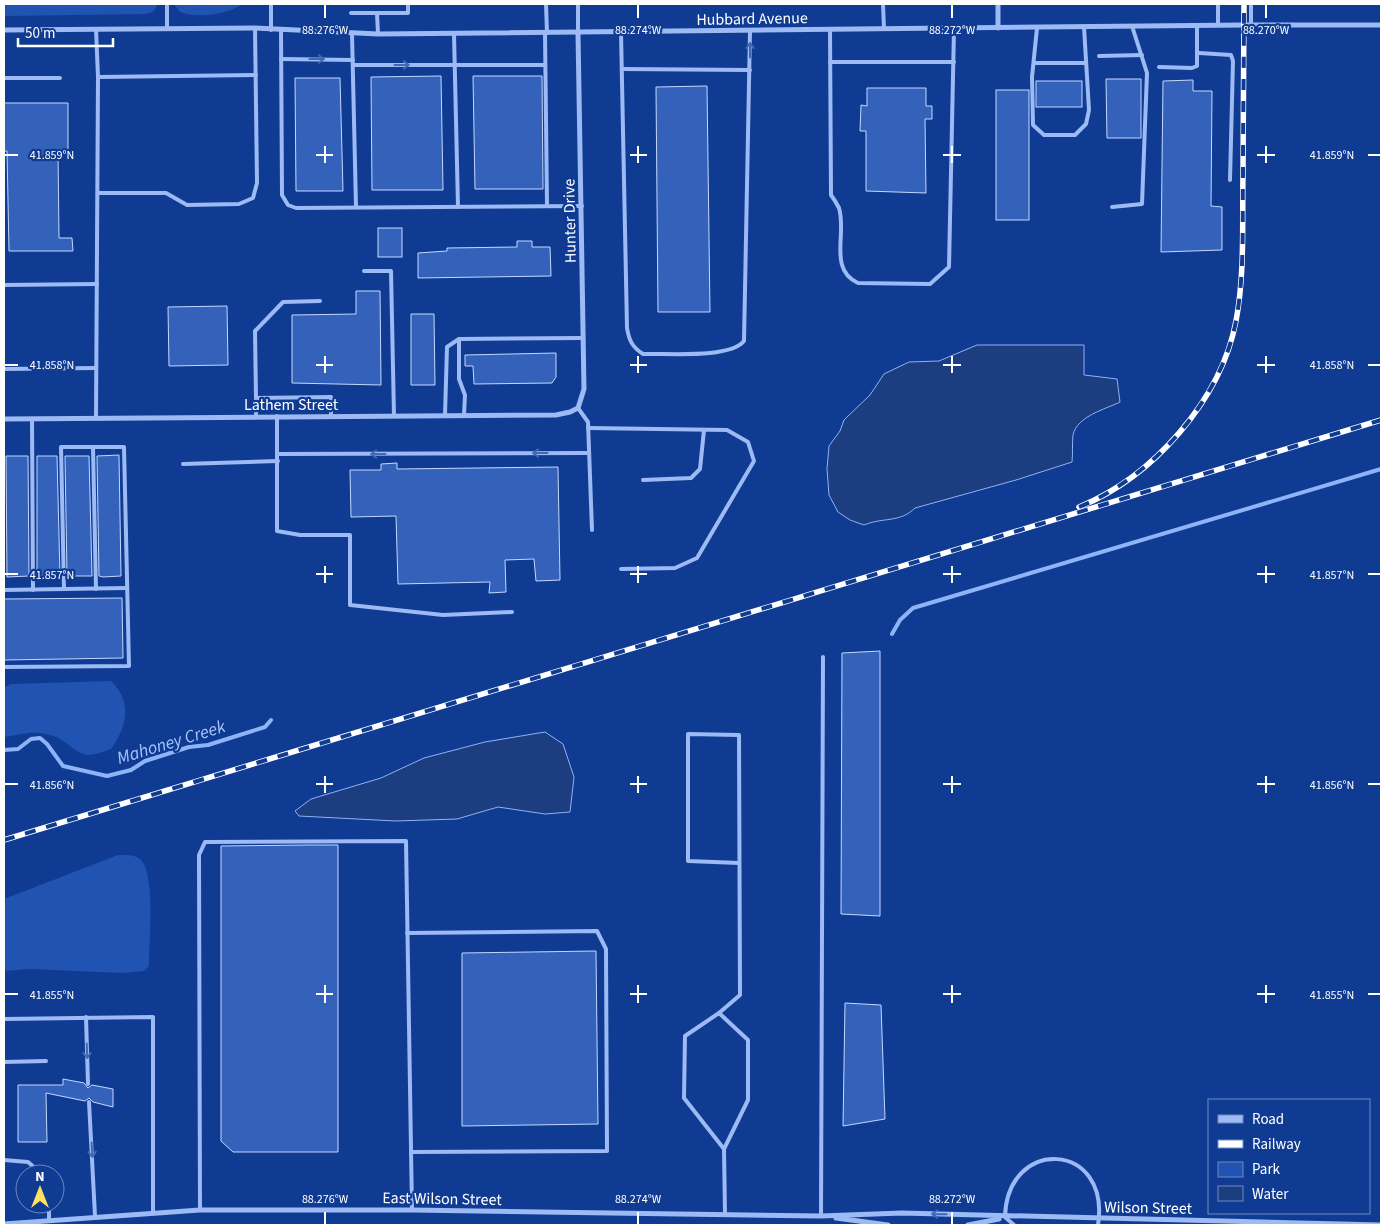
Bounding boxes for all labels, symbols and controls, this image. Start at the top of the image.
street label: Hubbard Avenue [696,7,808,31]
scale bar [18,15,112,47]
text: 88.276°W [302,22,349,39]
text: 88.274°W [615,22,662,39]
text: 88.272°W [929,22,976,39]
text: 88.270°W [1243,22,1290,39]
text: 50 m [25,23,55,44]
one-way arrow [745,42,755,58]
one-way arrow [309,55,325,64]
one-way arrow [393,60,409,70]
text: 41.859°N [30,147,74,164]
text: 41.859°N [1310,147,1354,164]
street label: Hunter Drive [558,179,582,263]
text: 41.858°N [30,357,74,374]
text: 41.858°N [1310,357,1354,374]
street label: Lathem Street [244,394,339,416]
one-way arrow [533,448,549,458]
one-way arrow [370,449,386,458]
text: 41.857°N [30,567,74,584]
text: 41.857°N [1310,567,1354,584]
water label: Mahoney Creek [114,714,229,771]
text: 41.856°N [30,777,74,794]
text: 41.856°N [1310,777,1354,794]
text: 41.855°N [30,987,74,1004]
text: 41.855°N [1310,987,1354,1004]
one-way arrow [82,1042,91,1058]
legend [1208,1099,1370,1214]
text: Road [1252,1109,1284,1130]
text: Railway [1252,1134,1301,1155]
one-way arrow [87,1142,96,1158]
text: Park [1252,1159,1281,1180]
north arrow [15,1164,65,1214]
text: N [35,1167,45,1187]
text: Water [1252,1184,1289,1205]
street label: East Wilson Street [382,1187,503,1211]
text: 88.276°W [302,1191,349,1208]
text: 88.274°W [615,1191,662,1208]
text: 88.272°W [929,1191,976,1208]
street label: Wilson Street [1104,1196,1193,1220]
one-way arrow [931,1209,947,1219]

